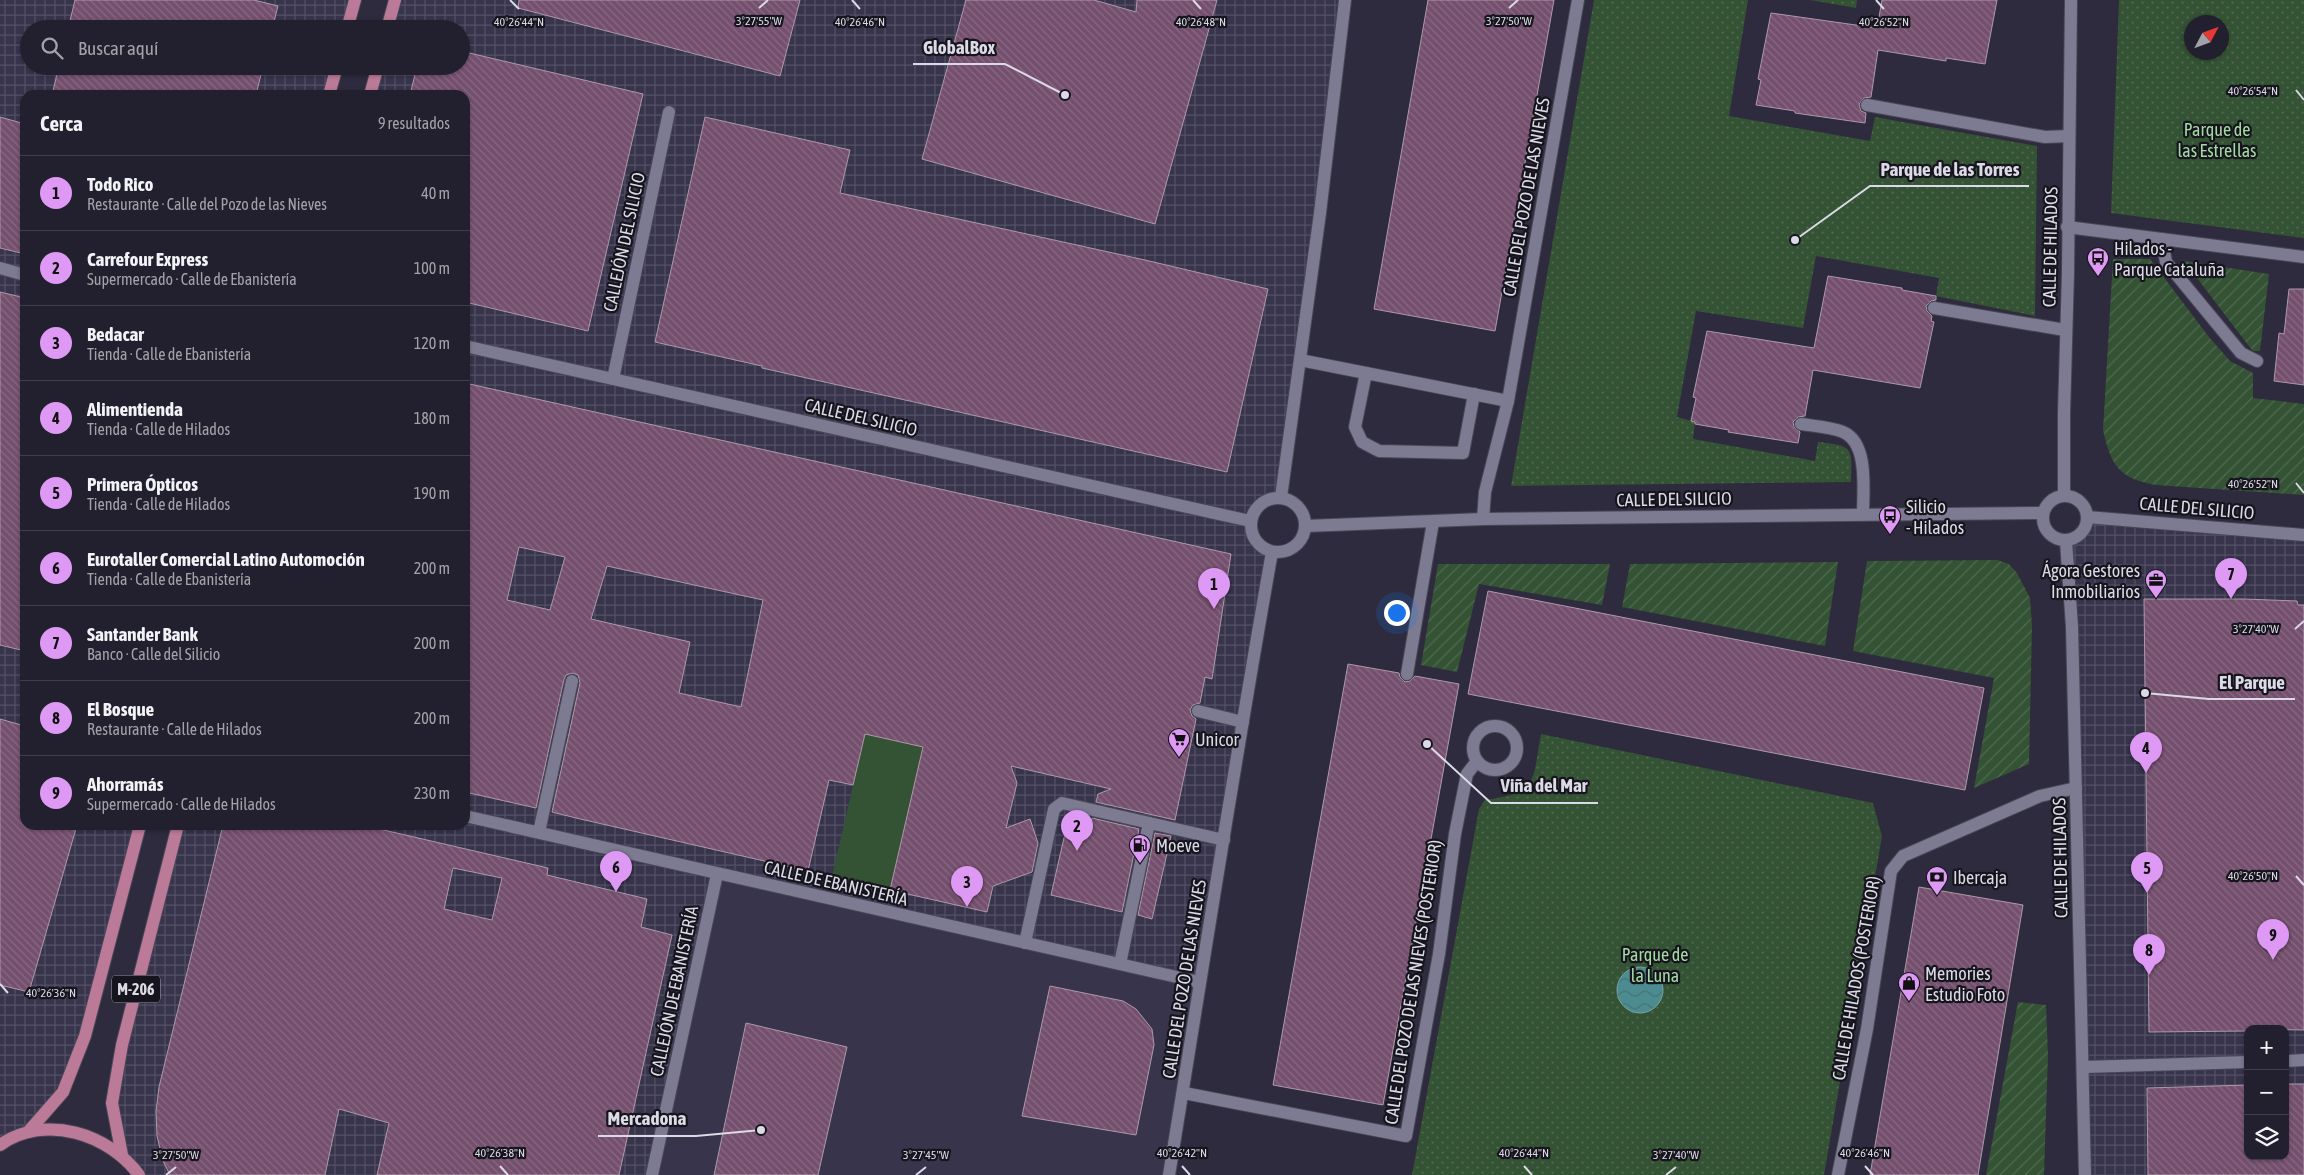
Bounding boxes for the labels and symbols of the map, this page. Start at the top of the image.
text: 3°27'55"W [736,14,782,28]
text: 3°27'50"W [1486,14,1532,28]
text: 40°26'44"N [494,15,544,29]
text: 40°26'46"N [835,15,885,29]
text: 40°26'48"N [1176,15,1226,29]
text: 40°26'52"N [1859,15,1909,29]
north arrow [2184,15,2229,60]
callout: GlobalBox [913,30,1005,64]
text: GlobalBox [923,36,995,58]
text: 40°26'54"N [2228,84,2278,98]
street label: CALLE DEL POZO DE LAS NIEVES [1498,96,1554,298]
park label: Parque de las Estrellas [2178,119,2256,161]
callout: Parque de las Torres [1870,152,2029,186]
text: Parque de las Torres [1881,158,2020,180]
street label: CALLEJÓN DEL SILICIO [599,170,649,314]
street label: CALLE DE HILADOS [2038,186,2062,307]
place label: Hilados - Parque Cataluña [2114,238,2225,280]
bus stop icon: Hilados - Parque Cataluña [2086,246,2110,277]
street label: CALLE DEL SILICIO [803,394,919,440]
text: 40°26'52"N [2228,477,2278,491]
street label: CALLE DEL SILICIO [1616,487,1732,511]
street label: CALLE DEL SILICIO [2139,493,2255,523]
place label: Silicio - Hilados [1906,496,1964,538]
bus stop icon: Silicio - Hilados [1878,504,1902,535]
pin: 7 [2215,558,2247,599]
place label: Ágora Gestores Inmobiliarios [2042,560,2140,602]
pin: 1 [1198,568,1230,609]
office icon: Ágora Gestores Inmobiliarios [2144,568,2168,599]
your location [1384,600,1410,626]
text: 3°27'40"W [2233,622,2279,636]
callout: El Parque [2209,665,2295,699]
text: El Parque [2219,671,2285,693]
supermarket icon: Unicor [1167,727,1191,758]
place label: Unicor [1195,729,1240,750]
pin: 4 [2130,732,2162,773]
callout: Viña del Mar [1491,769,1598,803]
text: Viña del Mar [1500,774,1588,796]
street label: CALLE DE HILADOS [2048,797,2072,918]
pin: 2 [1061,810,1093,851]
fuel station icon: Moeve [1128,833,1152,864]
place label: Moeve [1156,835,1200,856]
street label: CALLE DEL POZO DE LAS NIEVES (POSTERIOR) [1380,838,1446,1126]
pin: 6 [600,851,632,892]
pin: 5 [2131,852,2163,893]
street label: CALLE DE EBANISTERÍA [762,856,910,910]
bank icon: Ibercaja [1925,865,1949,896]
pin: 3 [951,866,983,907]
place label: Ibercaja [1953,867,2007,888]
text: 40°26'50"N [2228,869,2278,883]
street label: CALLE DE HILADOS (POSTERIOR) [1828,874,1884,1082]
street label: CALLE DEL POZO DE LAS NIEVES [1158,878,1210,1080]
street label: CALLEJÓN DE EBANISTERÍA [646,904,702,1078]
pin: 9 [2257,919,2289,960]
pin: 8 [2133,934,2165,975]
park label: Parque de la Luna [1622,944,1688,986]
place label: Memories Estudio Foto [1925,963,2005,1005]
shop icon: Memories Estudio Foto [1897,971,1921,1002]
road number: M-206 [112,976,160,1002]
text: 40°26'36"N [26,986,76,1000]
callout: Mercadona [598,1102,696,1136]
text: Mercadona [608,1107,687,1129]
text: 40°26'38"N [475,1146,525,1160]
text: 40°26'42"N [1157,1146,1207,1160]
text: 40°26'44"N [1499,1146,1549,1160]
text: 40°26'46"N [1840,1146,1890,1160]
text: 3°27'50"W [153,1148,199,1162]
text: 3°27'45"W [903,1148,949,1162]
text: 3°27'40"W [1653,1148,1699,1162]

